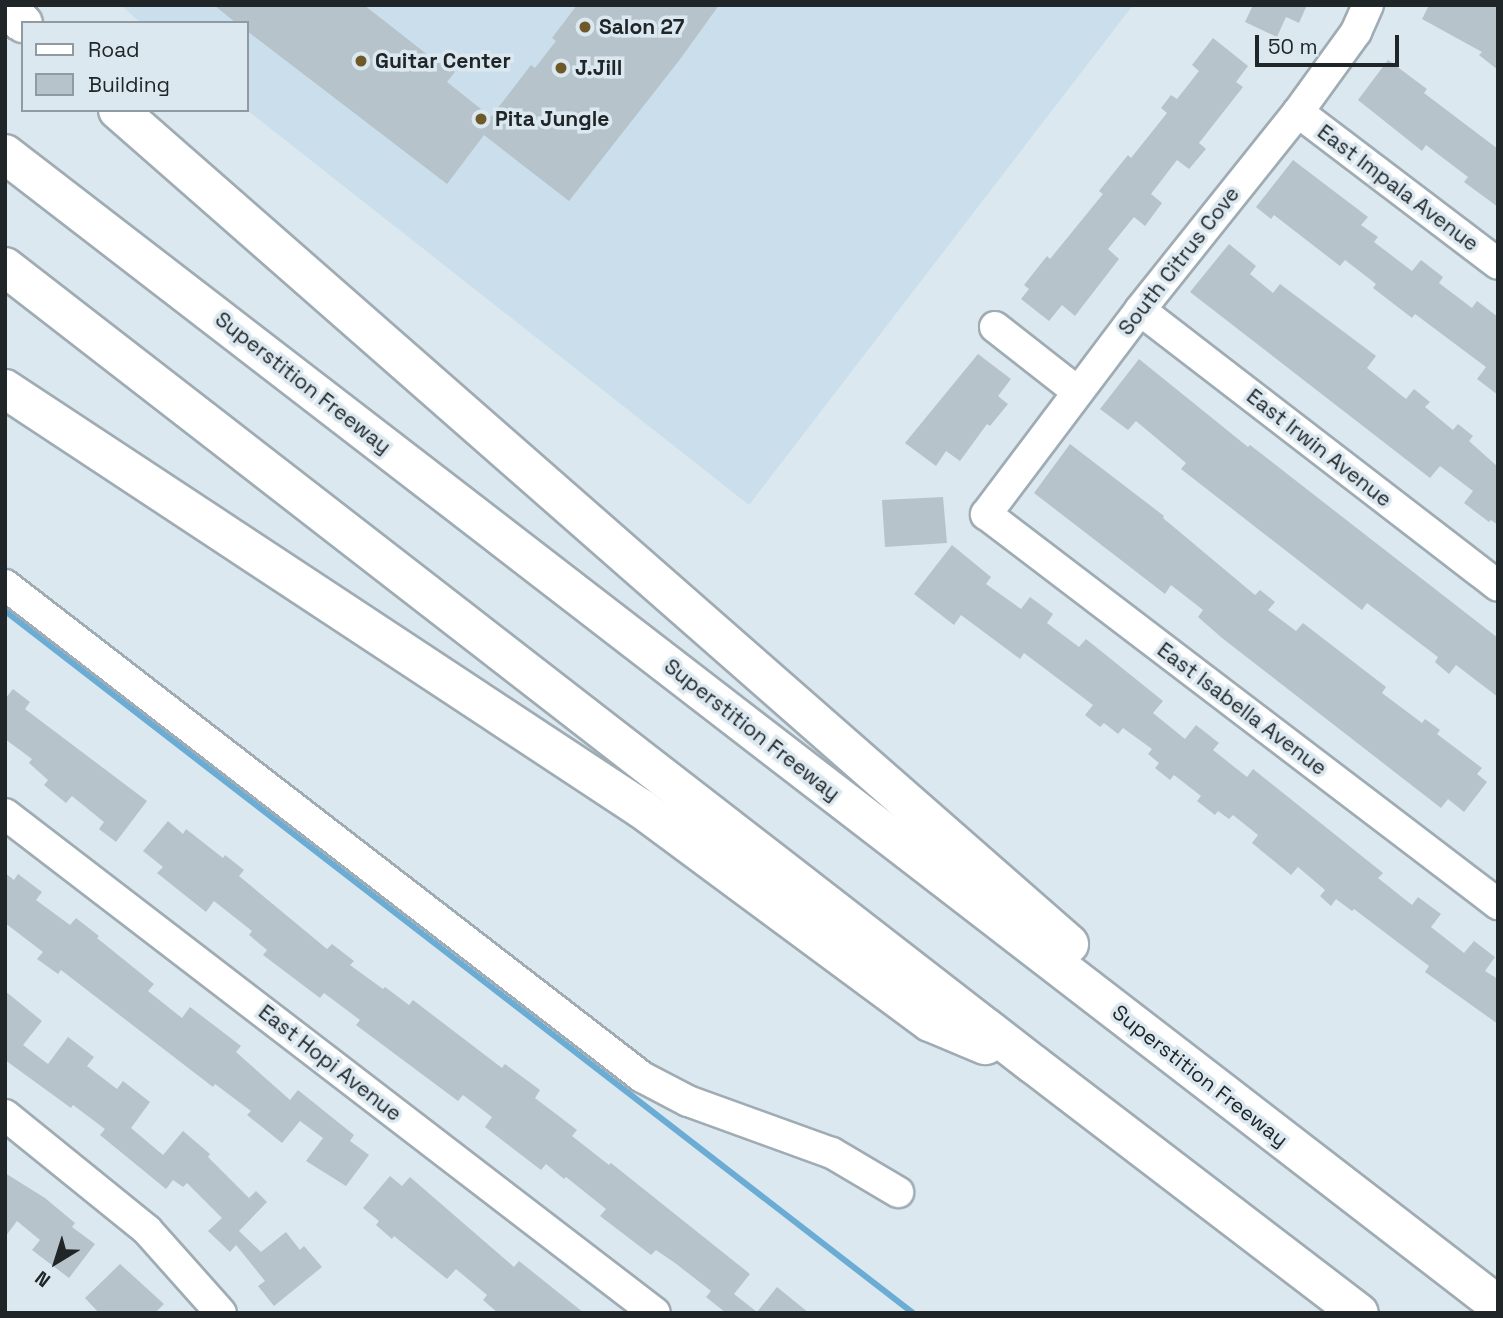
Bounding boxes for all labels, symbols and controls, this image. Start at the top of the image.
place label: Salon 27 [599,14,684,40]
marker: Salon 27 [577,19,593,35]
legend [21,21,248,112]
scale bar [1258,21,1402,65]
text: 50 m [1268,33,1318,60]
text: Road [88,36,140,63]
place label: Guitar Center [375,48,511,74]
marker: Guitar Center [353,53,369,69]
place label: J.Jill [575,55,622,81]
marker: J.Jill [553,60,569,76]
text: Building [88,71,170,98]
place label: Pita Jungle [495,106,609,132]
marker: Pita Jungle [473,111,489,127]
street label: East Impala Avenue [1312,119,1484,257]
street label: South Citrus Cove [1113,182,1245,340]
street label: Superstition Freeway [210,307,396,459]
street label: East Irwin Avenue [1241,384,1397,512]
street label: East Isabella Avenue [1152,637,1332,781]
street label: Superstition Freeway [659,654,845,806]
street label: East Hopi Avenue [253,999,407,1127]
street label: Superstition Freeway [1107,1000,1293,1152]
north arrow [21,1227,91,1297]
text: N [30,1265,55,1293]

